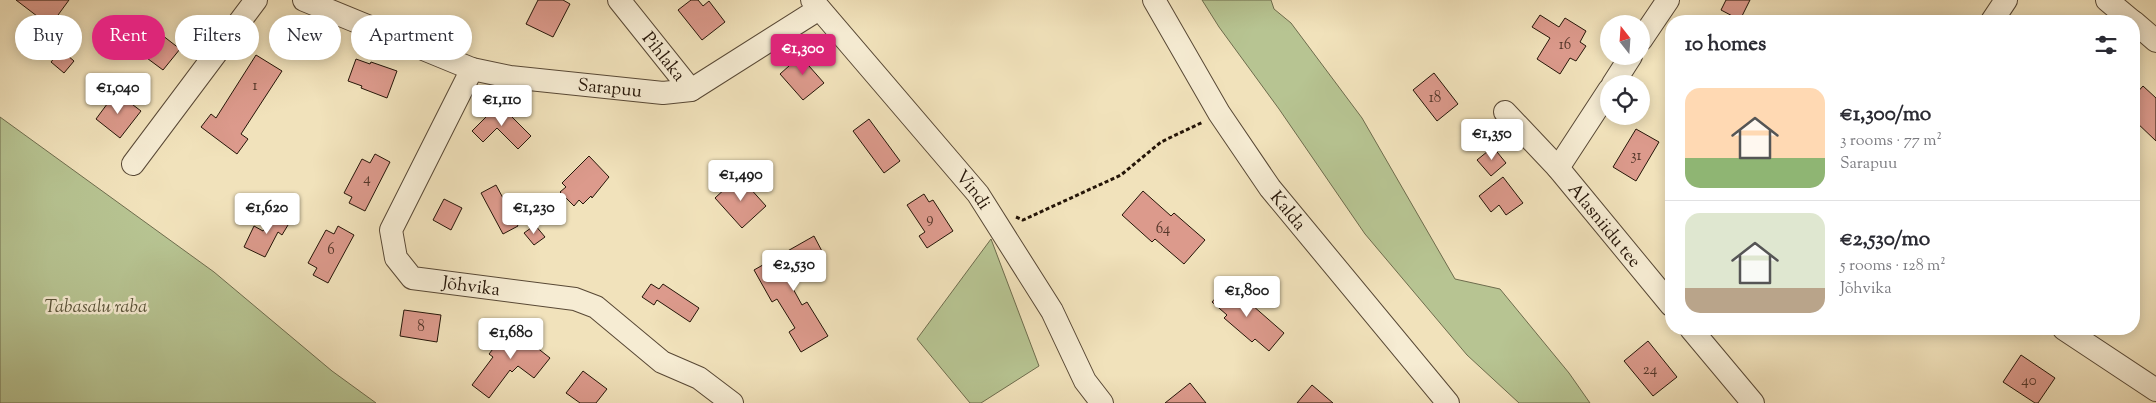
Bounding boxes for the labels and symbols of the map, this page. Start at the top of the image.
north arrow [1600,15,1650,65]
street label: Pihlaka [634,27,690,88]
pin: €1,300 [762,34,844,76]
house number: 16 [1559,35,1571,56]
pin: €1,040 [77,72,159,115]
street label: Sarapuu [576,73,643,106]
house number: 1 [252,76,258,97]
pin: €1,110 [461,84,543,127]
house number: 18 [1429,88,1441,109]
pin: €1,350 [1451,119,1533,161]
house number: 31 [1630,146,1642,167]
pin: €1,490 [700,160,782,202]
street label: Vindi [948,165,996,215]
house number: 4 [363,169,371,190]
street label: Alasniidu tee [1561,178,1646,274]
street label: Kalda [1263,186,1311,237]
pin: €1,620 [226,192,308,235]
pin: €1,230 [493,192,575,235]
house number: 9 [926,209,934,230]
house number: 64 [1156,219,1171,240]
house number: 6 [327,240,335,261]
pin: €2,530 [753,250,835,292]
street label: Jõhvika [440,271,501,304]
pin: €1,800 [1206,276,1288,318]
park label: Tabasalu raba [45,295,147,321]
house number: 8 [417,317,425,338]
pin: €1,680 [470,318,552,360]
house number: 24 [1643,360,1658,381]
house number: 40 [2021,371,2037,392]

